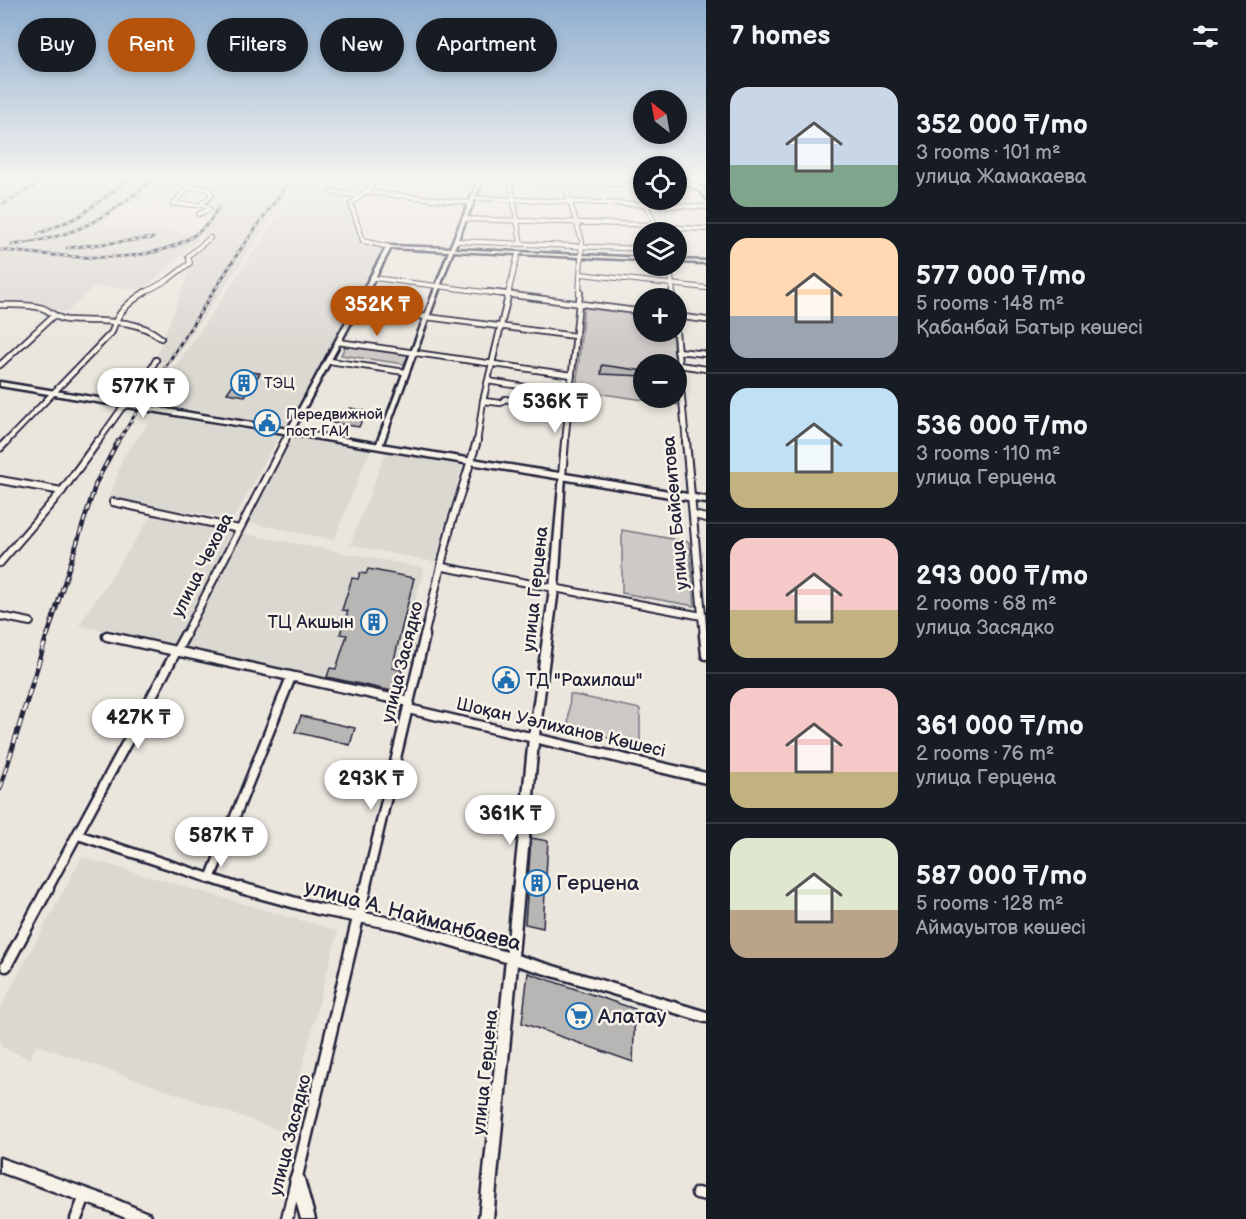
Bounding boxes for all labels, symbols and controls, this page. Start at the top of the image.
chip: Buy [18,18,96,72]
chip: Rent [108,18,195,72]
chip: Filters [207,18,308,72]
chip: New [320,18,404,72]
chip: Apartment [416,18,557,72]
icon: filters [1189,20,1222,53]
text: 7 homes [730,21,830,52]
north arrow [633,90,687,144]
map controls [633,90,687,408]
text: 352 000 ₸/mo [916,110,1088,141]
icon: home [778,111,850,183]
text: 3 rooms · 101 m² [916,141,1061,165]
button: locate [633,156,687,210]
text: улица Жамакаева [916,165,1087,189]
button: layers [633,222,687,276]
text: 577 000 ₸/mo [916,261,1086,292]
icon: home [778,262,850,334]
pin: 352K ₸ [328,286,426,337]
button: + [633,288,687,342]
text: 5 rooms · 148 m² [916,292,1064,316]
text: 352K ₸ [344,293,410,317]
text: Қабанбай Батыр көшесі [916,316,1143,340]
button: − [633,354,687,408]
pin: 577K ₸ [94,368,192,419]
building icon: ТЭЦ [229,368,259,398]
place label: ТЭЦ [264,374,295,393]
text: 577K ₸ [111,375,175,399]
pin: 536K ₸ [506,383,604,434]
text: 536K ₸ [522,390,588,414]
place label: Передвижной пост ГАИ [286,405,383,441]
public building icon: Передвижной пост ГАИ [252,408,282,438]
text: 536 000 ₸/mo [916,411,1088,442]
icon: home [778,412,850,484]
street label: улица Байсеитова [658,435,693,591]
text: 3 rooms · 110 m² [916,442,1061,466]
text: улица Герцена [916,466,1056,490]
street label: улица Чехова [167,509,238,621]
street label: улица Герцена [518,525,553,653]
text: 293 000 ₸/mo [916,561,1088,592]
icon: home [778,562,850,634]
text: 2 rooms · 68 m² [916,592,1057,616]
street label: улица Засядко [377,599,428,725]
building icon: ТЦ Акшын [359,607,389,637]
place label: ТЦ Акшын [267,612,354,633]
text: улица Засядко [916,616,1054,640]
public building icon: ТД "Рахилаш" [491,665,521,695]
place label: ТД "Рахилаш" [526,670,642,691]
street label: Шоқан Уәлиханов Көшесі [454,693,668,762]
pin: 427K ₸ [89,699,187,750]
text: 427K ₸ [106,706,170,730]
text: 361 000 ₸/mo [916,711,1084,742]
icon: home [778,712,850,784]
text: 2 rooms · 76 m² [916,742,1054,766]
pin: 293K ₸ [322,760,420,811]
text: улица Герцена [916,766,1056,790]
text: 293K ₸ [338,767,404,791]
pin: 361K ₸ [461,795,559,846]
text: 361K ₸ [479,802,541,826]
pin: 587K ₸ [172,817,270,868]
text: 587K ₸ [189,824,253,848]
text: 587 000 ₸/mo [916,861,1087,892]
icon: home [778,862,850,934]
building icon: Герцена [522,868,552,898]
place label: Герцена [556,871,640,896]
street label: улица А. Найманбаева [302,874,525,957]
text: 5 rooms · 128 m² [916,892,1064,916]
text: Аймауытов көшесі [916,916,1086,940]
supermarket icon: Алатау [564,1001,594,1031]
place label: Алатау [597,1004,667,1029]
street label: улица Герцена [468,1008,503,1136]
street label: улица Засядко [265,1072,316,1198]

